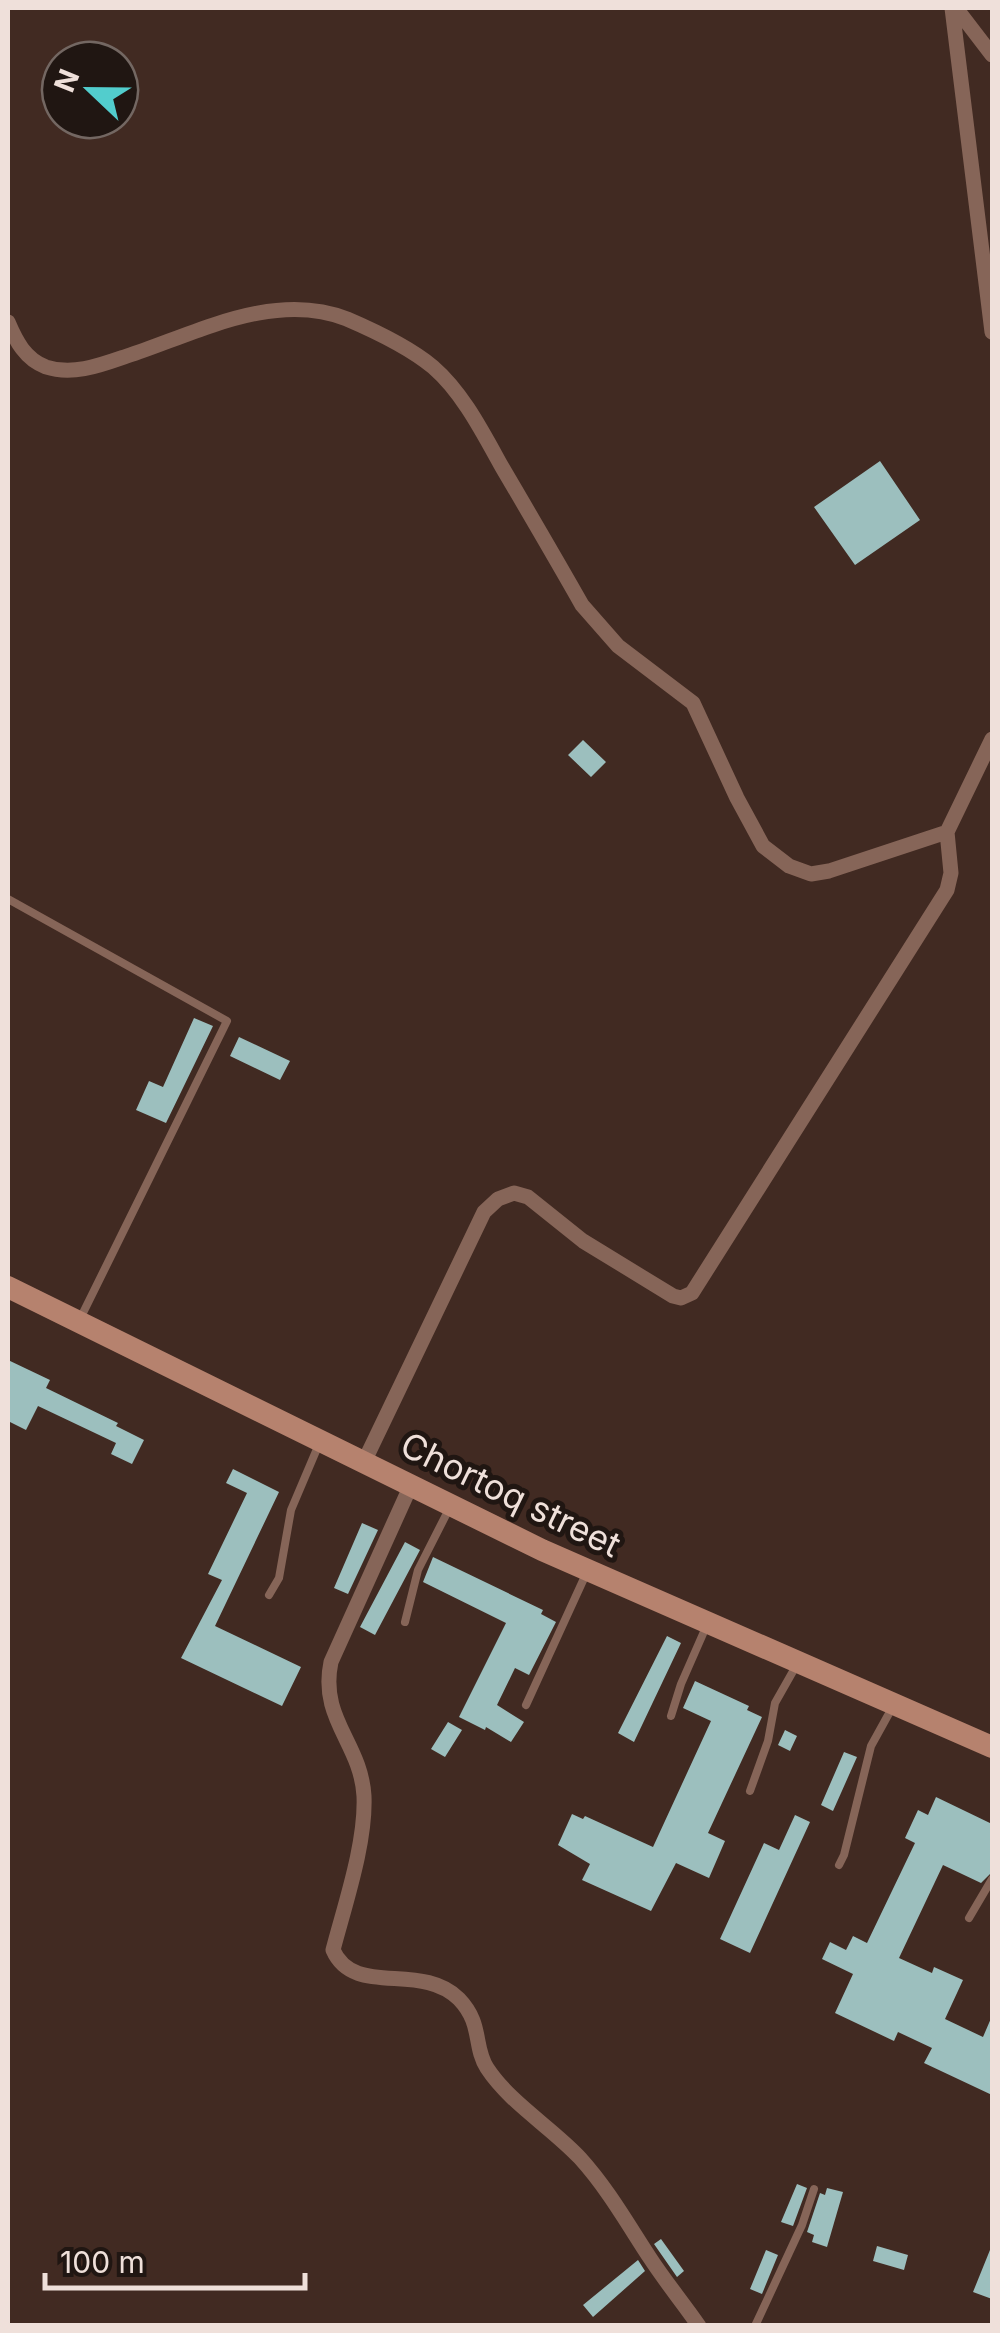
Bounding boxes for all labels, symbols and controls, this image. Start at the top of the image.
north arrow [40,40,140,140]
text: N [47,64,87,97]
street label: Chortoq street [394,1423,628,1565]
scale bar [45,2228,305,2290]
text: 100 m [60,2244,145,2280]

